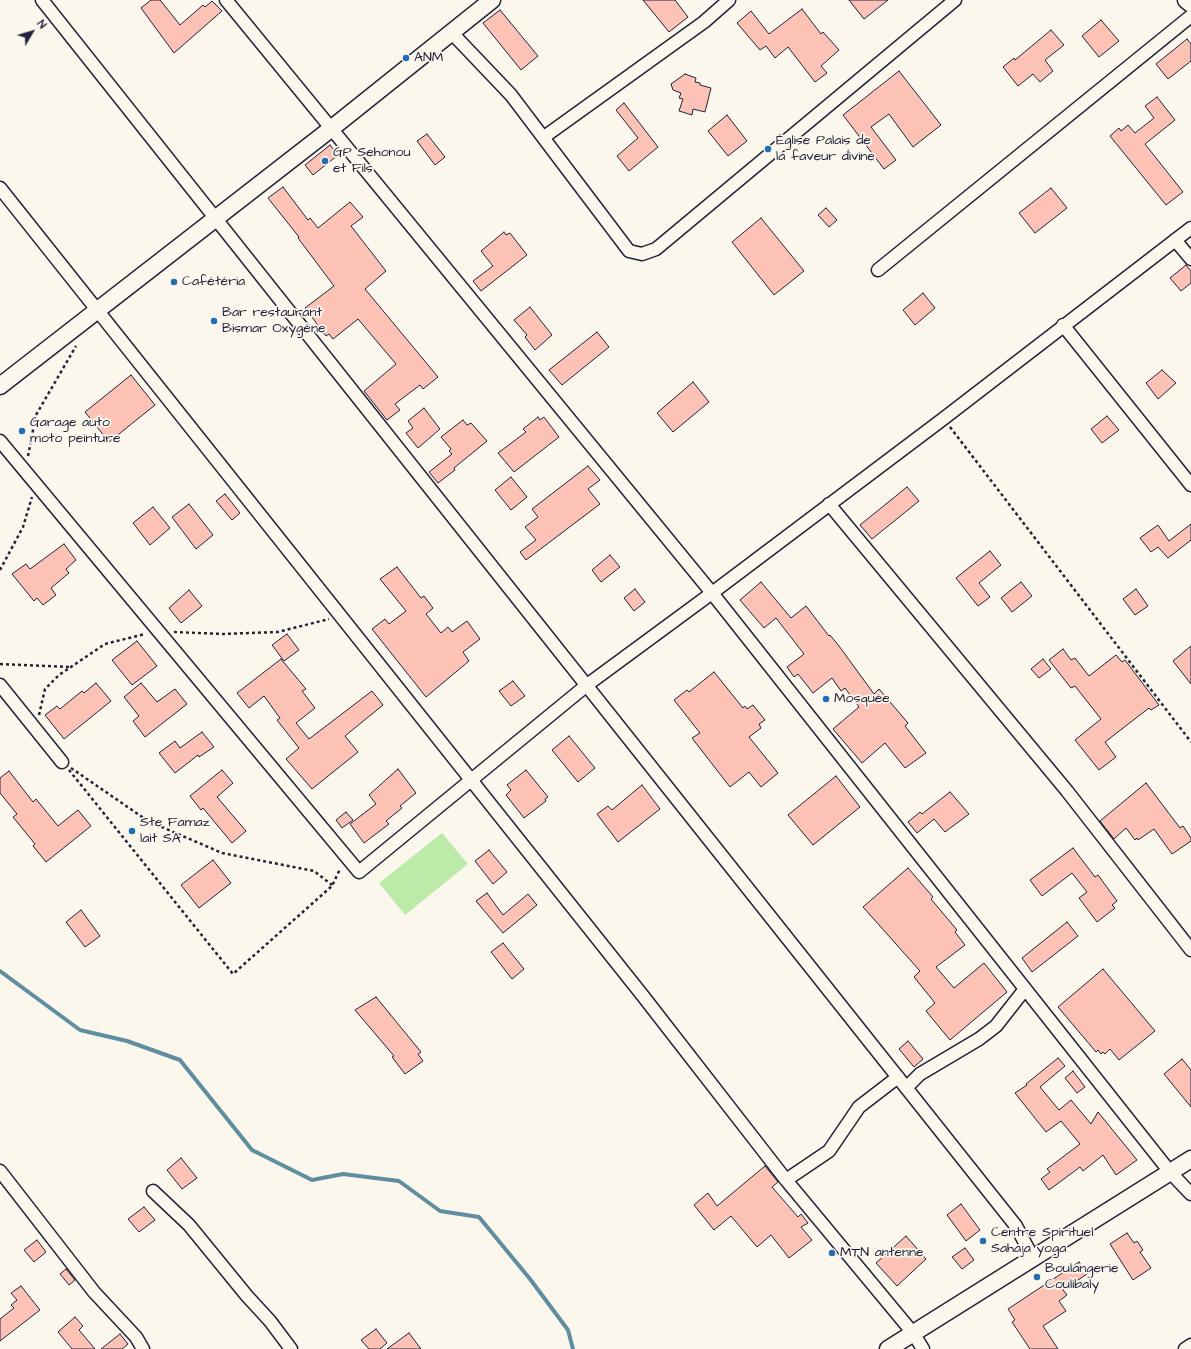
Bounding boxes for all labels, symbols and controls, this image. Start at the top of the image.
north arrow [12,12,52,52]
text: N [34,17,50,32]
place label: ANM [414,50,443,66]
marker: ANM [401,53,411,63]
place label: Église Palais de la faveur divine [776,133,875,166]
marker: Église Palais de la faveur divine [763,144,773,154]
place label: GP Sehonou et Fils [333,145,411,178]
marker: GP Sehonou et Fils [320,156,330,166]
place label: Cafétéria [182,274,245,290]
marker: Cafétéria [169,277,179,287]
place label: Bar restaurant Bismar Oxygène [222,305,325,338]
marker: Bar restaurant Bismar Oxygène [209,316,219,326]
place label: Garage auto moto peinture [30,415,120,448]
marker: Garage auto moto peinture [17,426,27,436]
place label: Mosquée [834,691,890,707]
marker: Mosquée [821,694,831,704]
place label: Ste Famaz lait SA [140,815,210,848]
marker: Ste Famaz lait SA [127,826,137,836]
place label: Centre Spirituel Sahaja yoga [991,1225,1093,1258]
marker: Centre Spirituel Sahaja yoga [978,1236,988,1246]
place label: MTN antenne [840,1245,924,1261]
marker: MTN antenne [827,1248,837,1258]
place label: Boulangerie Coulibaly [1045,1261,1118,1294]
marker: Boulangerie Coulibaly [1032,1272,1042,1282]

